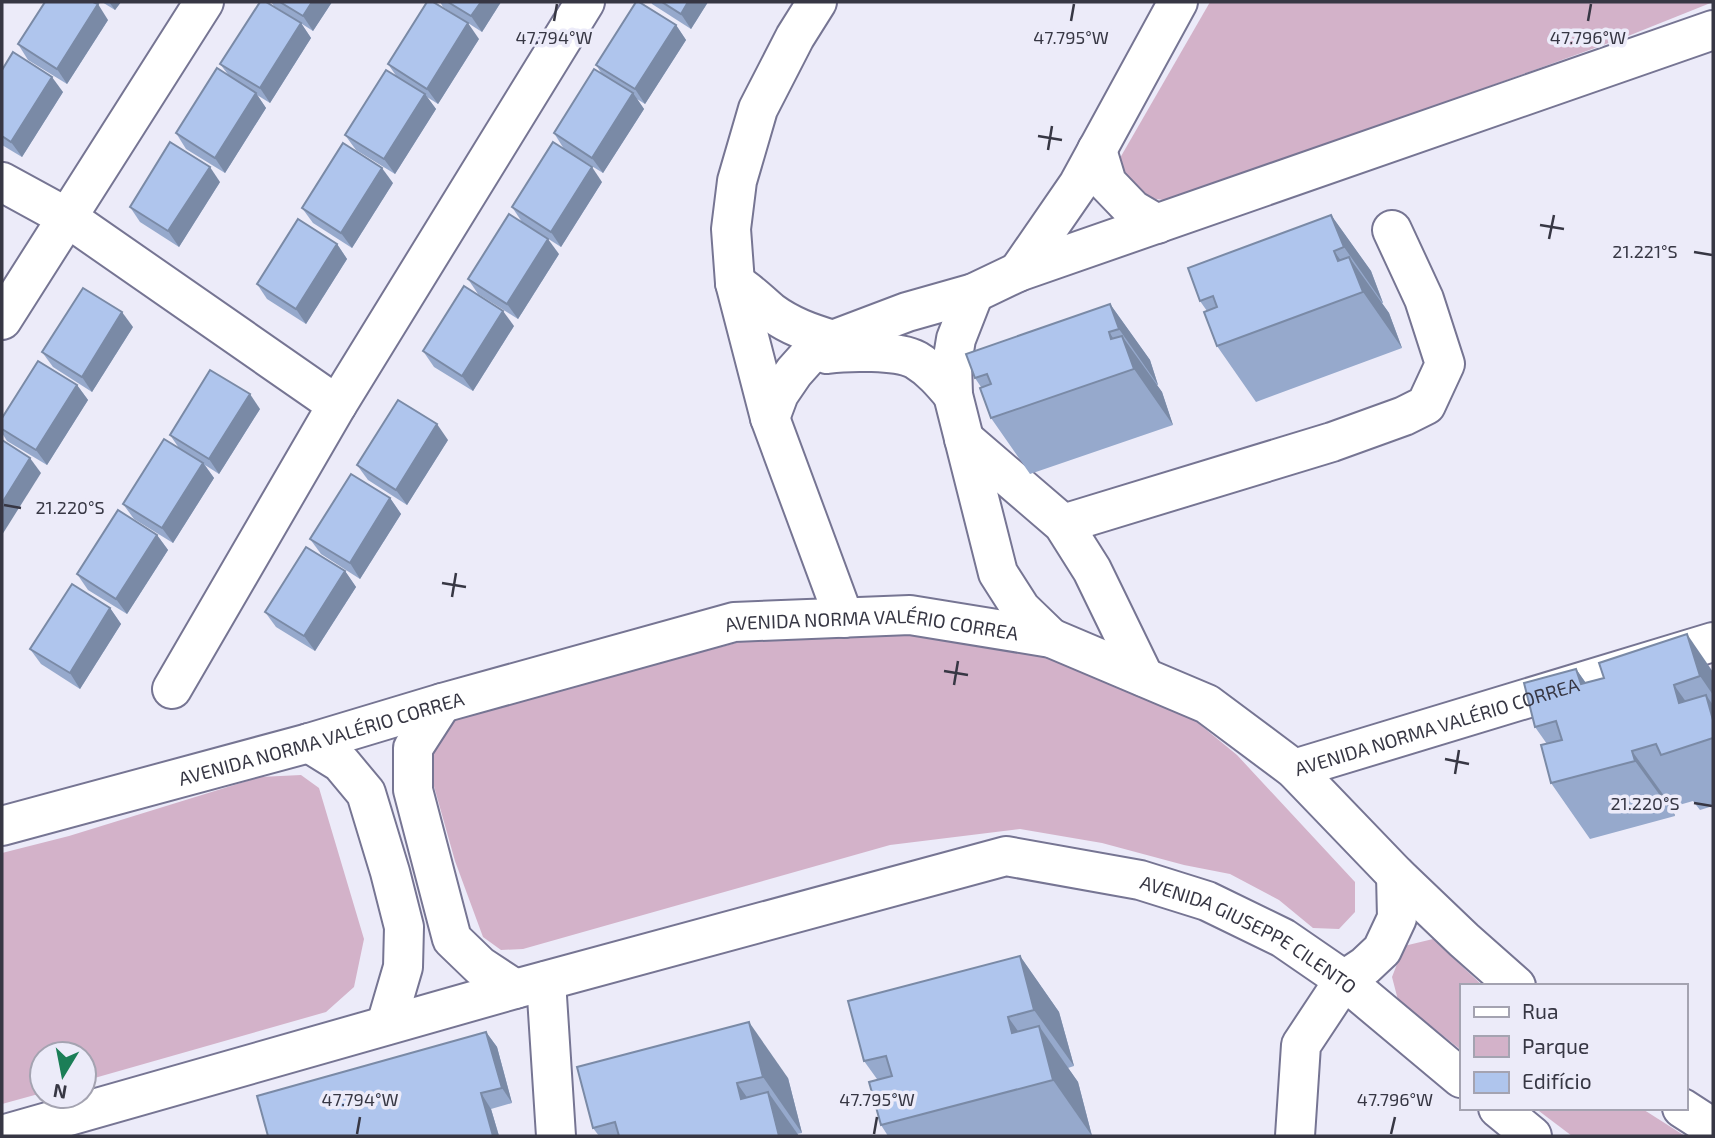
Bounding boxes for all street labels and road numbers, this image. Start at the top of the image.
street label: AVENIDA NORMA VALÉRIO CORREA [721,603,1020,644]
street label: AVENIDA NORMA VALÉRIO CORREA [1292,672,1582,780]
street label: AVENIDA NORMA VALÉRIO CORREA [176,686,466,789]
street label: AVENIDA GIUSEPPE CILENTO [1138,869,1362,998]

